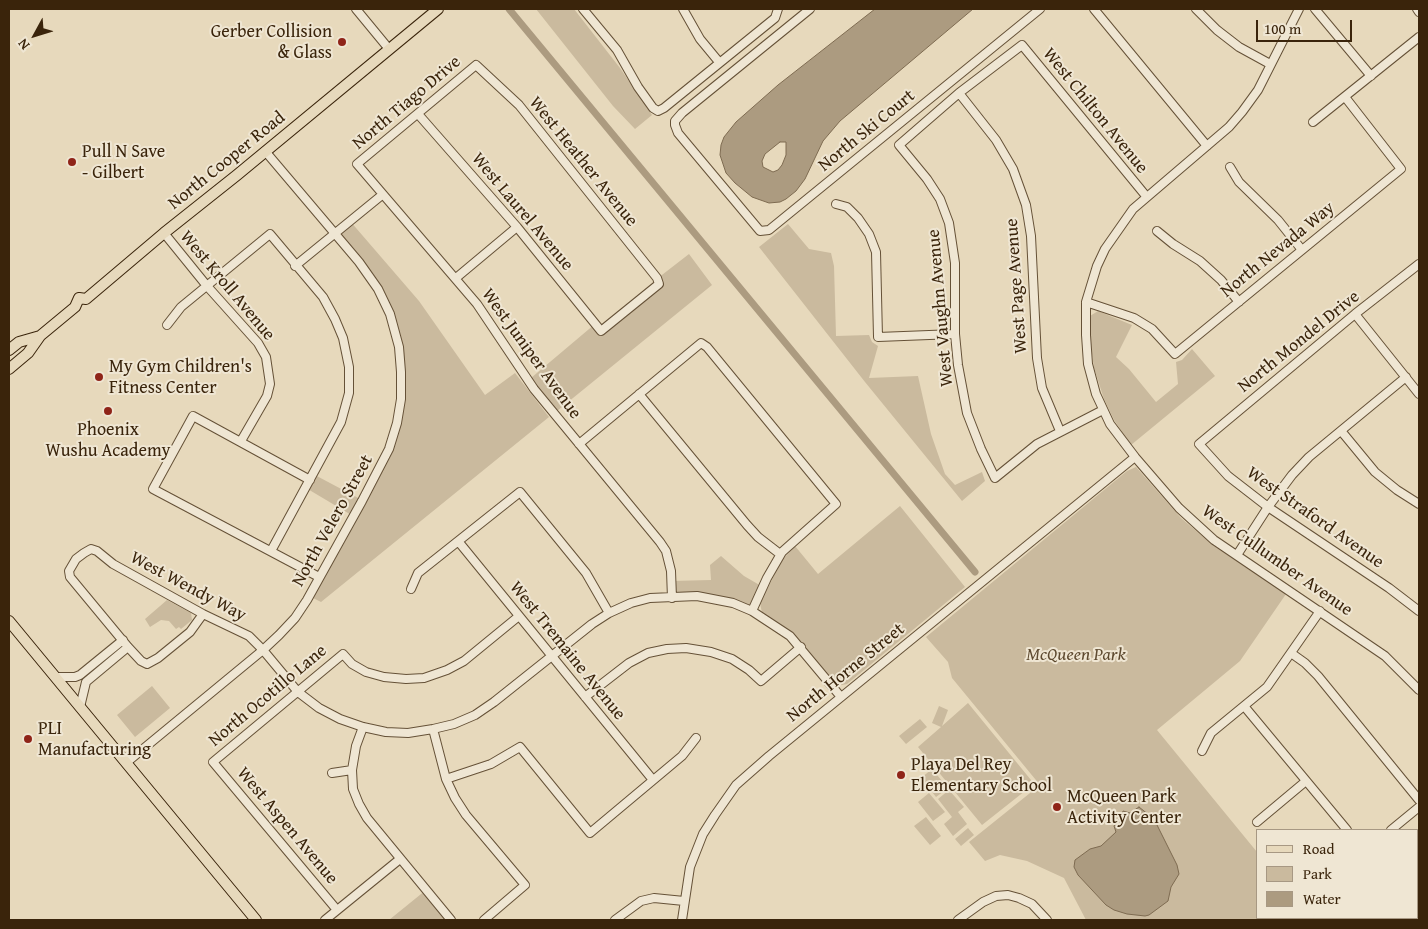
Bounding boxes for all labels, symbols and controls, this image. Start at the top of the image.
north arrow [10,10,60,60]
scale bar [1258,10,1354,42]
text: 100 m [1264,18,1301,39]
place label: Gerber Collision & Glass [211,21,332,64]
text: N [13,35,34,54]
marker: Gerber Collision & Glass [336,36,348,48]
street label: West Chilton Avenue [1038,44,1152,178]
street label: North Tiago Drive [348,51,466,155]
street label: North Ski Court [814,85,920,177]
street label: West Heather Avenue [524,93,642,231]
street label: North Cooper Road [164,107,290,215]
place label: Pull N Save - Gilbert [82,141,165,183]
street label: West Laurel Avenue [466,149,578,275]
marker: Pull N Save - Gilbert [66,156,78,168]
street label: North Nevada Way [1217,197,1339,303]
street label: West Page Avenue [1002,218,1032,354]
street label: West Kroll Avenue [175,227,279,345]
street label: West Vaughn Avenue [923,228,959,388]
street label: West Juniper Avenue [476,285,586,423]
street label: North Mondel Drive [1234,286,1364,398]
place label: My Gym Children's Fitness Center [109,356,252,398]
marker: My Gym Children's Fitness Center [93,371,105,383]
marker: Phoenix Wushu Academy [102,405,114,417]
place label: Phoenix Wushu Academy [45,419,171,462]
street label: North Velero Street [288,451,378,591]
street label: West Straford Avenue [1242,463,1388,573]
street label: West Cullumber Avenue [1197,501,1357,621]
street label: West Wendy Way [126,547,250,627]
street label: West Tremaine Avenue [504,577,630,725]
street label: North Horne Street [783,619,909,727]
street label: North Ocotillo Lane [205,640,331,752]
park label: McQueen Park [1026,644,1126,666]
place label: PLI Manufacturing [38,718,151,761]
marker: PLI Manufacturing [22,733,34,745]
place label: Playa Del Rey Elementary School [911,754,1052,796]
street label: West Aspen Avenue [232,763,342,889]
marker: Playa Del Rey Elementary School [895,769,907,781]
place label: McQueen Park Activity Center [1067,786,1181,829]
marker: McQueen Park Activity Center [1051,801,1063,813]
legend [1256,829,1418,919]
text: Road [1303,838,1334,859]
text: Park [1303,863,1332,884]
text: Water [1303,888,1341,909]

